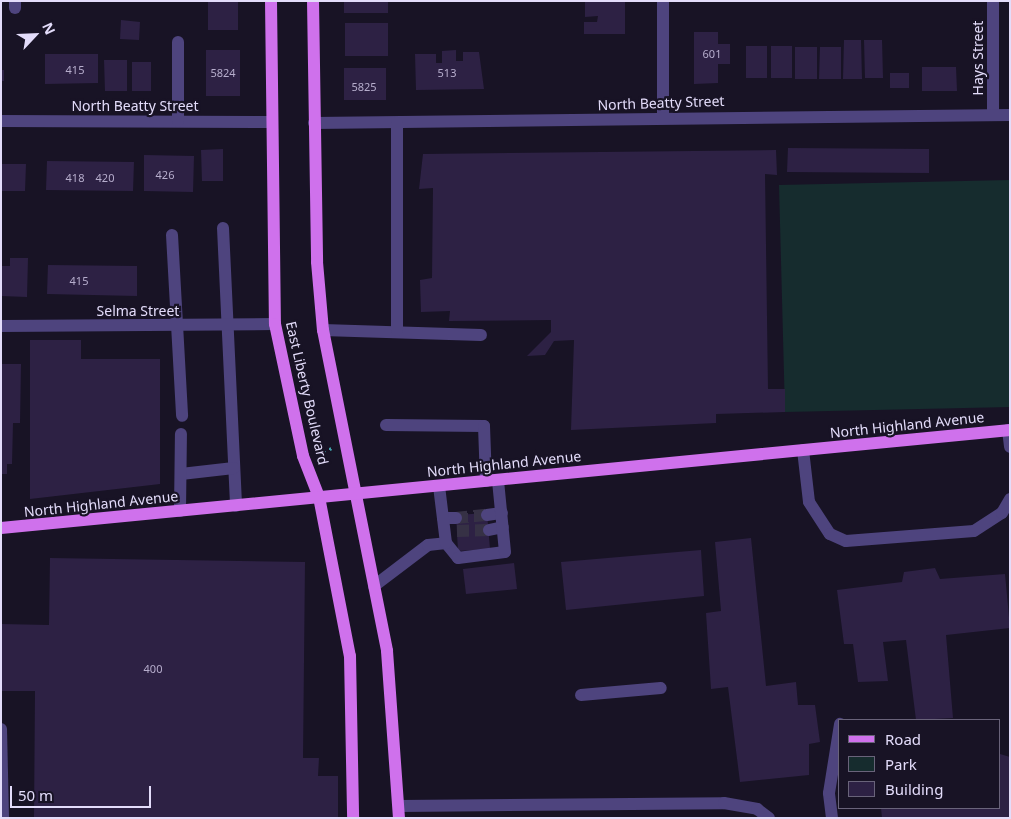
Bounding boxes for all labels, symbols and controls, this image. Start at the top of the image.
north arrow [10,10,60,60]
text: N [38,19,60,38]
street label: Hays Street [970,21,986,95]
house number: 601 [703,47,721,61]
house number: 415 [66,63,84,77]
house number: 5824 [210,66,236,80]
house number: 513 [438,66,456,80]
house number: 5825 [351,80,377,94]
street label: North Beatty Street [597,92,725,114]
street label: North Beatty Street [71,98,199,114]
house number: 426 [156,168,174,182]
house number: 418 [66,171,84,185]
house number: 420 [96,171,114,185]
house number: 415 [70,274,88,288]
street label: Selma Street [97,303,179,319]
street label: East Liberty Boulevard [282,320,332,466]
street label: North Highland Avenue [829,409,985,441]
street label: North Highland Avenue [426,448,582,480]
street label: North Highland Avenue [23,488,179,520]
house number: 400 [144,662,162,676]
legend [838,719,1001,809]
text: Road [885,729,921,749]
text: Park [885,754,917,774]
scale bar [12,776,154,808]
text: Building [885,779,943,799]
text: 50 m [18,785,53,805]

